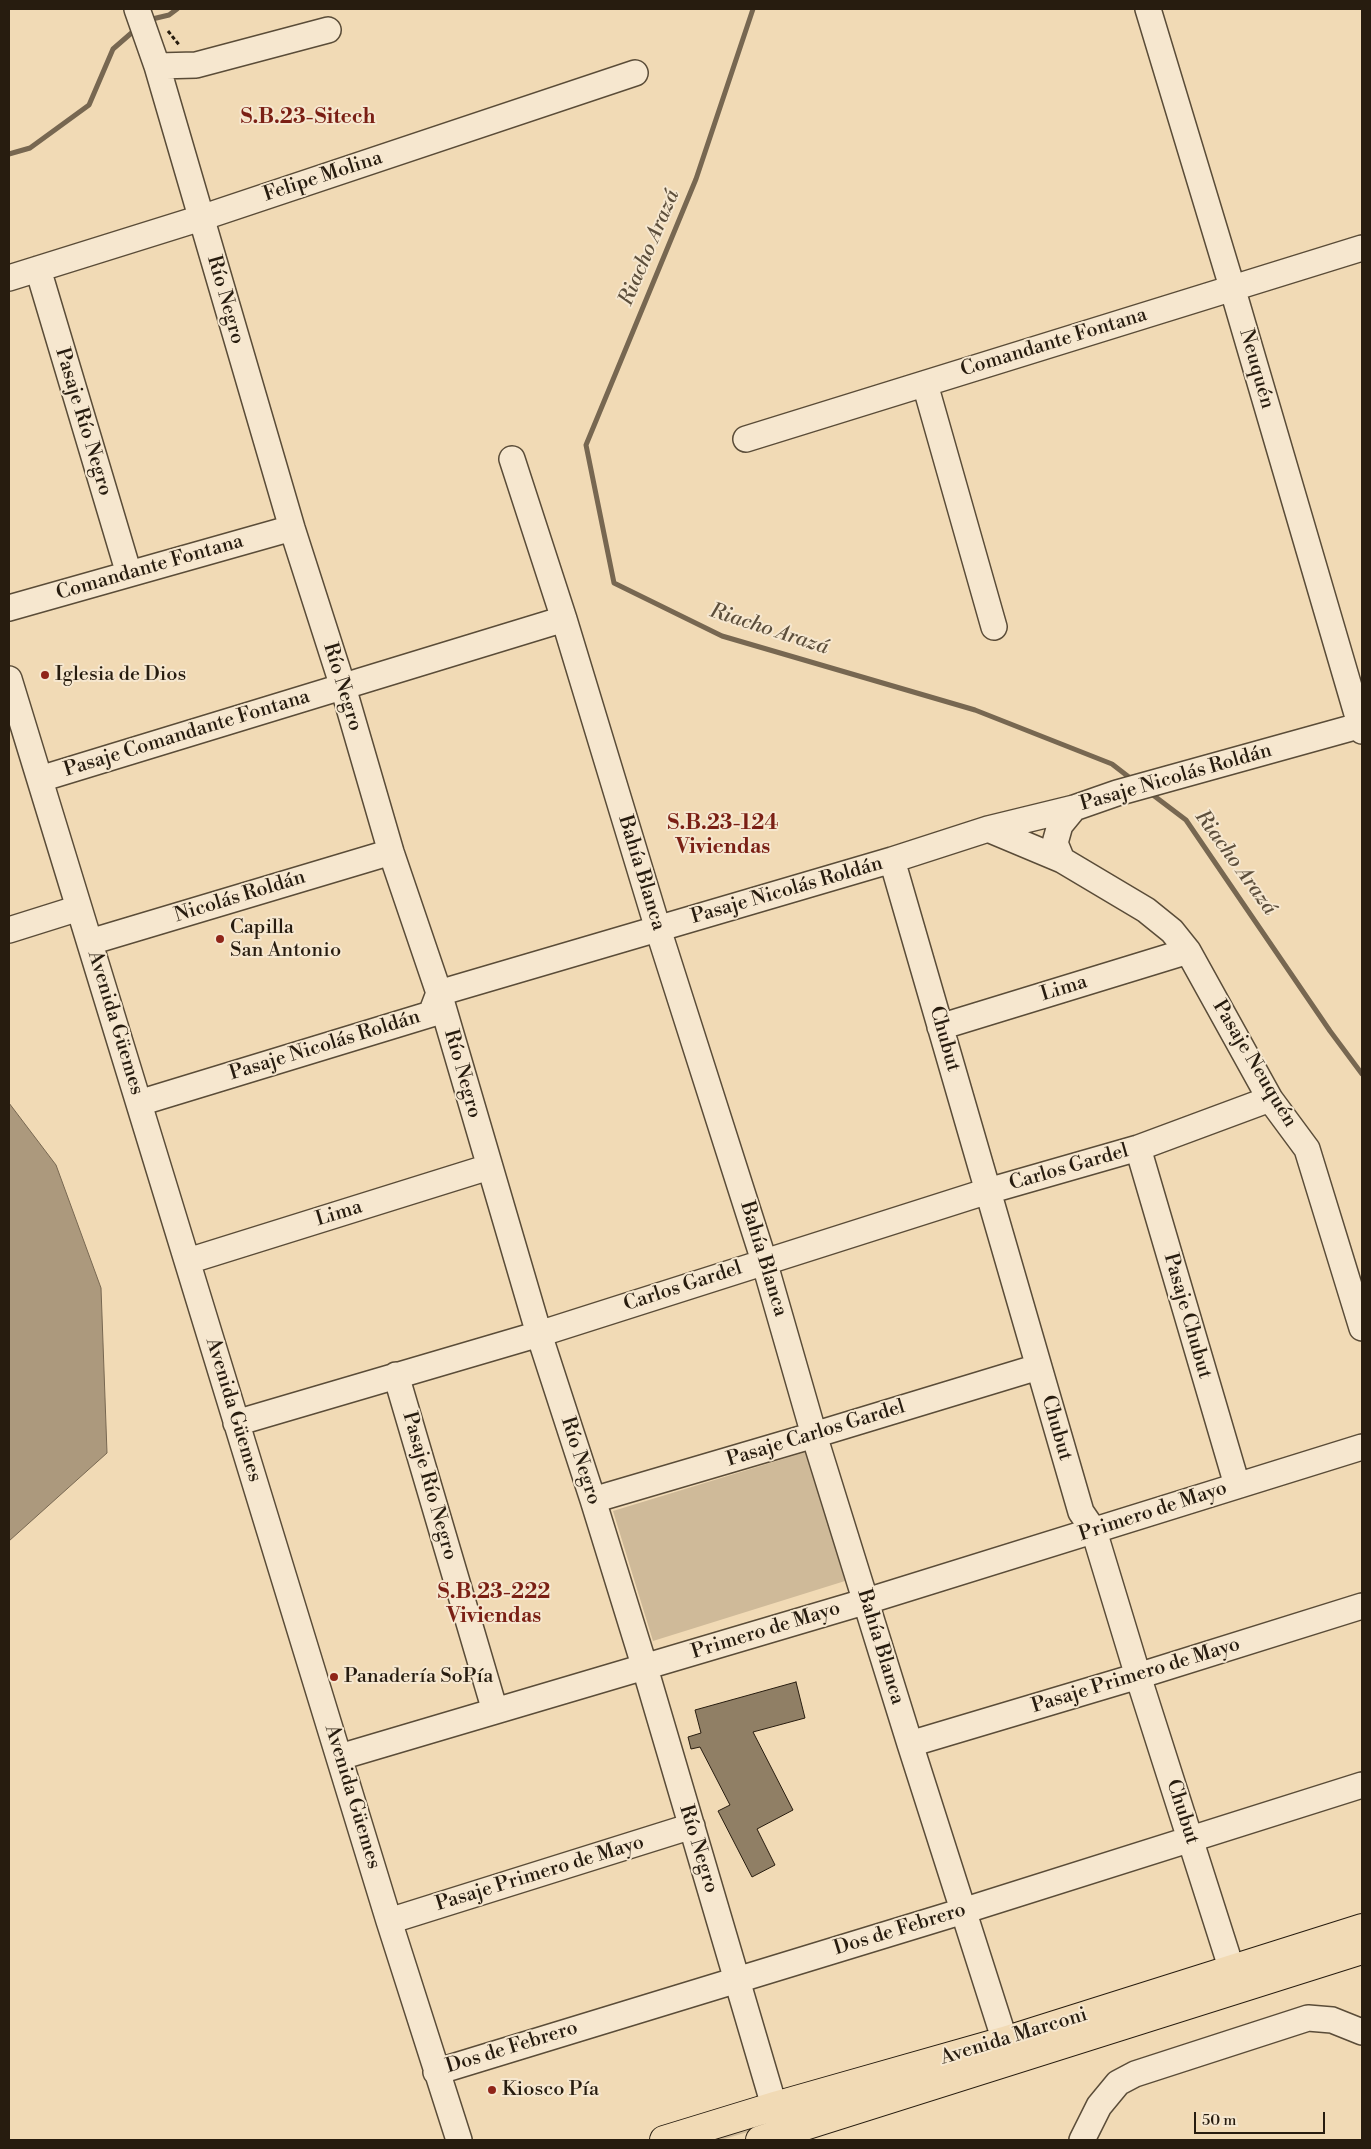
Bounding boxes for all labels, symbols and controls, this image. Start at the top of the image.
district label: S.B.23-Sitech [240,105,376,131]
street label: Felipe Molina [260,146,386,208]
water label: Riacho Arazá [614,186,686,310]
street label: Río Negro [201,253,249,347]
street label: Comandante Fontana [958,303,1150,383]
street label: Neuquén [1233,326,1279,412]
street label: Pasaje Río Negro [49,345,117,499]
street label: Comandante Fontana [54,530,246,606]
water label: Riacho Arazá [706,599,832,661]
street label: Río Negro [317,640,367,734]
place label: Iglesia de Dios [55,663,186,687]
marker: Iglesia de Dios [39,669,51,681]
street label: Pasaje Comandante Fontana [61,685,313,783]
street label: Pasaje Nicolás Roldán [1077,739,1275,817]
water label: Riacho Arazá [1189,806,1281,920]
district label: S.B.23-124 Viviendas [667,811,779,861]
street label: Bahía Blanca [612,813,670,933]
street label: Pasaje Nicolás Roldán [688,852,886,930]
street label: Nicolás Roldán [171,866,309,928]
place label: Capilla San Antonio [230,916,341,963]
marker: Capilla San Antonio [214,933,226,945]
street label: Avenida Güemes [82,948,148,1098]
street label: Lima [1038,971,1090,1007]
street label: Pasaje Neuquén [1207,996,1301,1132]
street label: Chubut [923,1004,965,1074]
street label: Pasaje Nicolás Roldán [227,1006,423,1086]
street label: Río Negro [438,1027,486,1121]
street label: Carlos Gardel [1007,1140,1131,1196]
street label: Lima [313,1196,365,1232]
street label: Bahía Blanca [734,1199,792,1319]
street label: Pasaje Chubut [1158,1251,1216,1381]
street label: Carlos Gardel [621,1257,745,1317]
street label: Avenida Güemes [200,1335,266,1485]
street label: Chubut [1035,1393,1077,1463]
street label: Pasaje Carlos Gardel [724,1395,908,1473]
street label: Pasaje Río Negro [396,1409,462,1563]
street label: Río Negro [555,1414,605,1508]
street label: Primero de Mayo [1076,1477,1230,1547]
district label: S.B.23-222 Viviendas [438,1580,550,1630]
street label: Bahía Blanca [851,1587,909,1707]
street label: Primero de Mayo [689,1597,843,1665]
street label: Pasaje Primero de Mayo [1029,1633,1243,1719]
place label: Panadería SoPía [344,1665,493,1689]
marker: Panadería SoPía [328,1671,340,1683]
street label: Avenida Güemes [319,1722,385,1872]
street label: Chubut [1160,1776,1204,1848]
street label: Río Negro [673,1802,723,1896]
street label: Pasaje Primero de Mayo [433,1831,647,1917]
street label: Dos de Febrero [831,1899,969,1961]
street label: Avenida Marconi [937,2003,1091,2071]
street label: Dos de Febrero [443,2017,581,2079]
place label: Kiosco Pía [502,2078,599,2102]
marker: Kiosco Pía [486,2084,498,2096]
scale bar [1196,2102,1327,2134]
text: 50 m [1202,2111,1236,2130]

